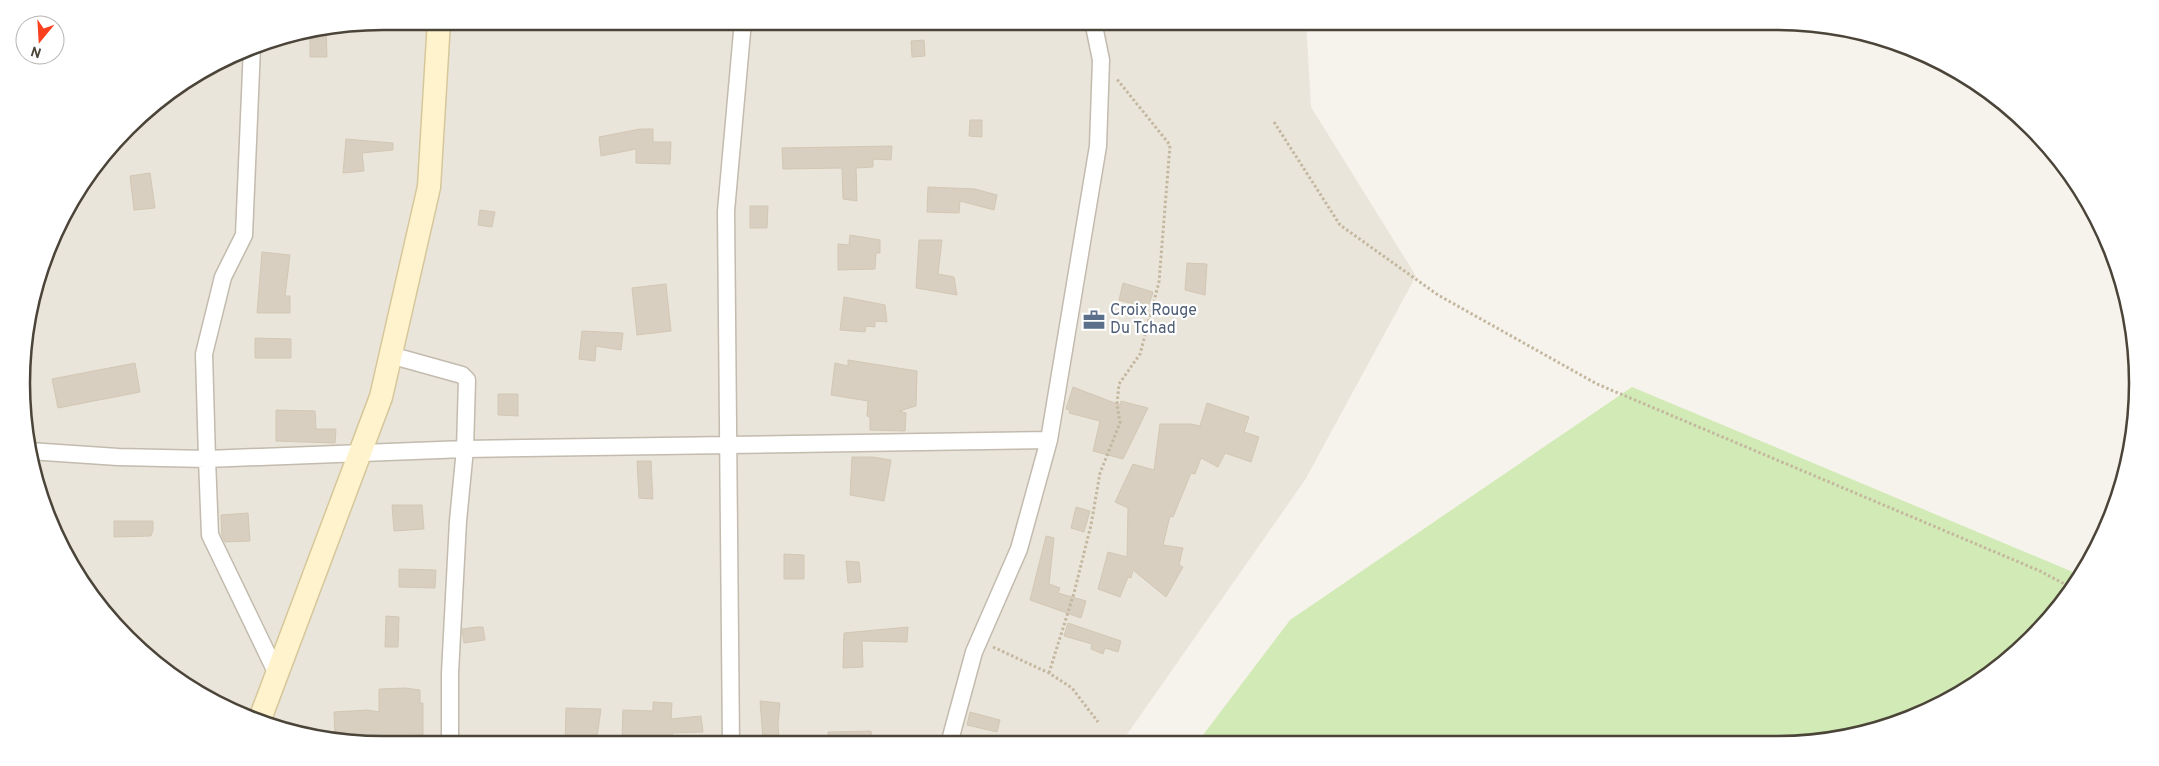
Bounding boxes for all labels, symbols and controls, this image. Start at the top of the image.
north arrow [15,15,65,65]
text: N [29,41,44,61]
place label: Croix Rouge Du Tchad [1110,301,1197,339]
office icon: Croix Rouge Du Tchad [1081,307,1107,333]

